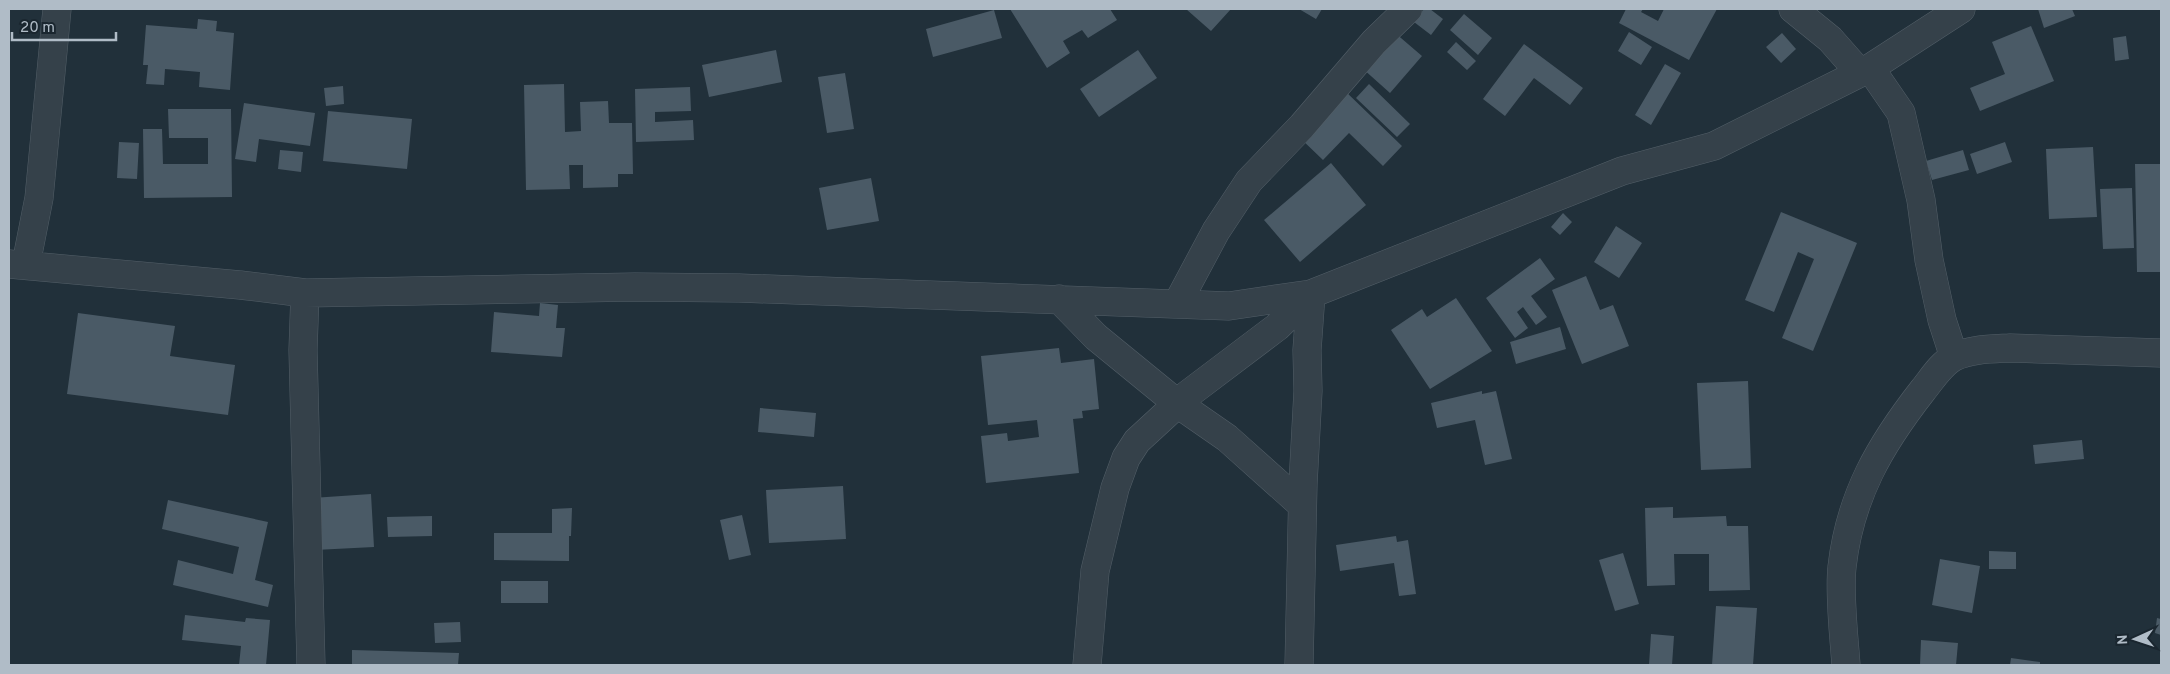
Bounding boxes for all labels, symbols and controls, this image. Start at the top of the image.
scale bar [12,10,116,42]
text: 20 m [20,19,55,38]
north arrow [2110,614,2160,664]
text: N [2115,634,2132,645]

